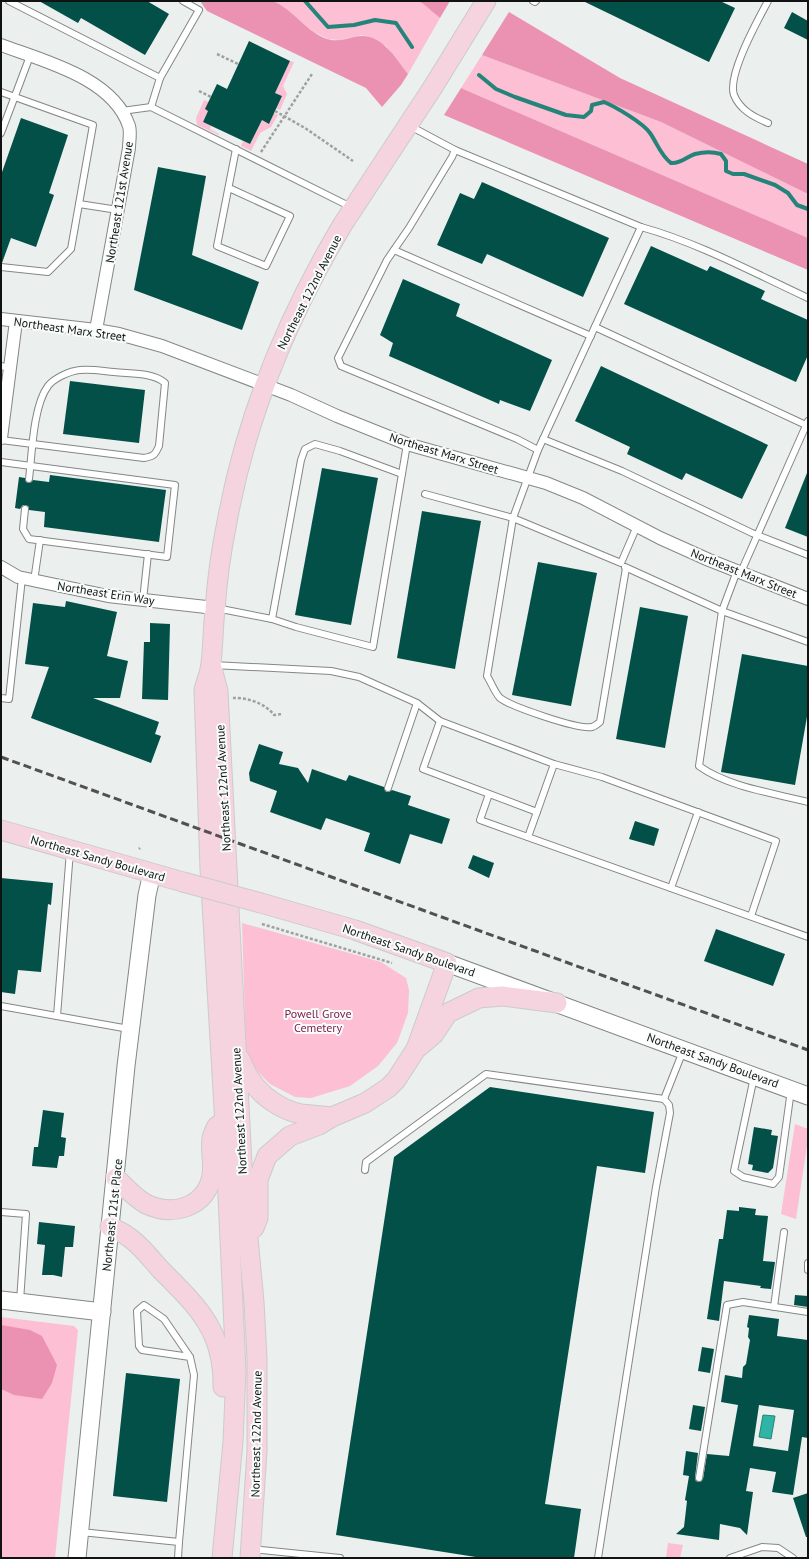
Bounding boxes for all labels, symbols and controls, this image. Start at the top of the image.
street label: Northeast 121st Avenue [102,140,136,264]
street label: Northeast 122nd Avenue [274,232,344,352]
street label: Northeast Marx Street [13,314,127,344]
street label: Northeast Marx Street [388,429,500,477]
street label: Northeast Marx Street [689,545,799,601]
street label: Northeast Erin Way [56,578,156,608]
street label: Northeast 122nd Avenue [212,724,234,852]
street label: Northeast Sandy Boulevard [29,832,167,884]
street label: Northeast Sandy Boulevard [341,920,477,980]
park label: Powell Grove Cemetery [284,1006,352,1035]
street label: Northeast Sandy Boulevard [645,1029,781,1091]
street label: Northeast 122nd Avenue [228,1047,250,1175]
street label: Northeast 121st Place [99,1158,125,1272]
street label: Northeast 122nd Avenue [247,1370,265,1498]

